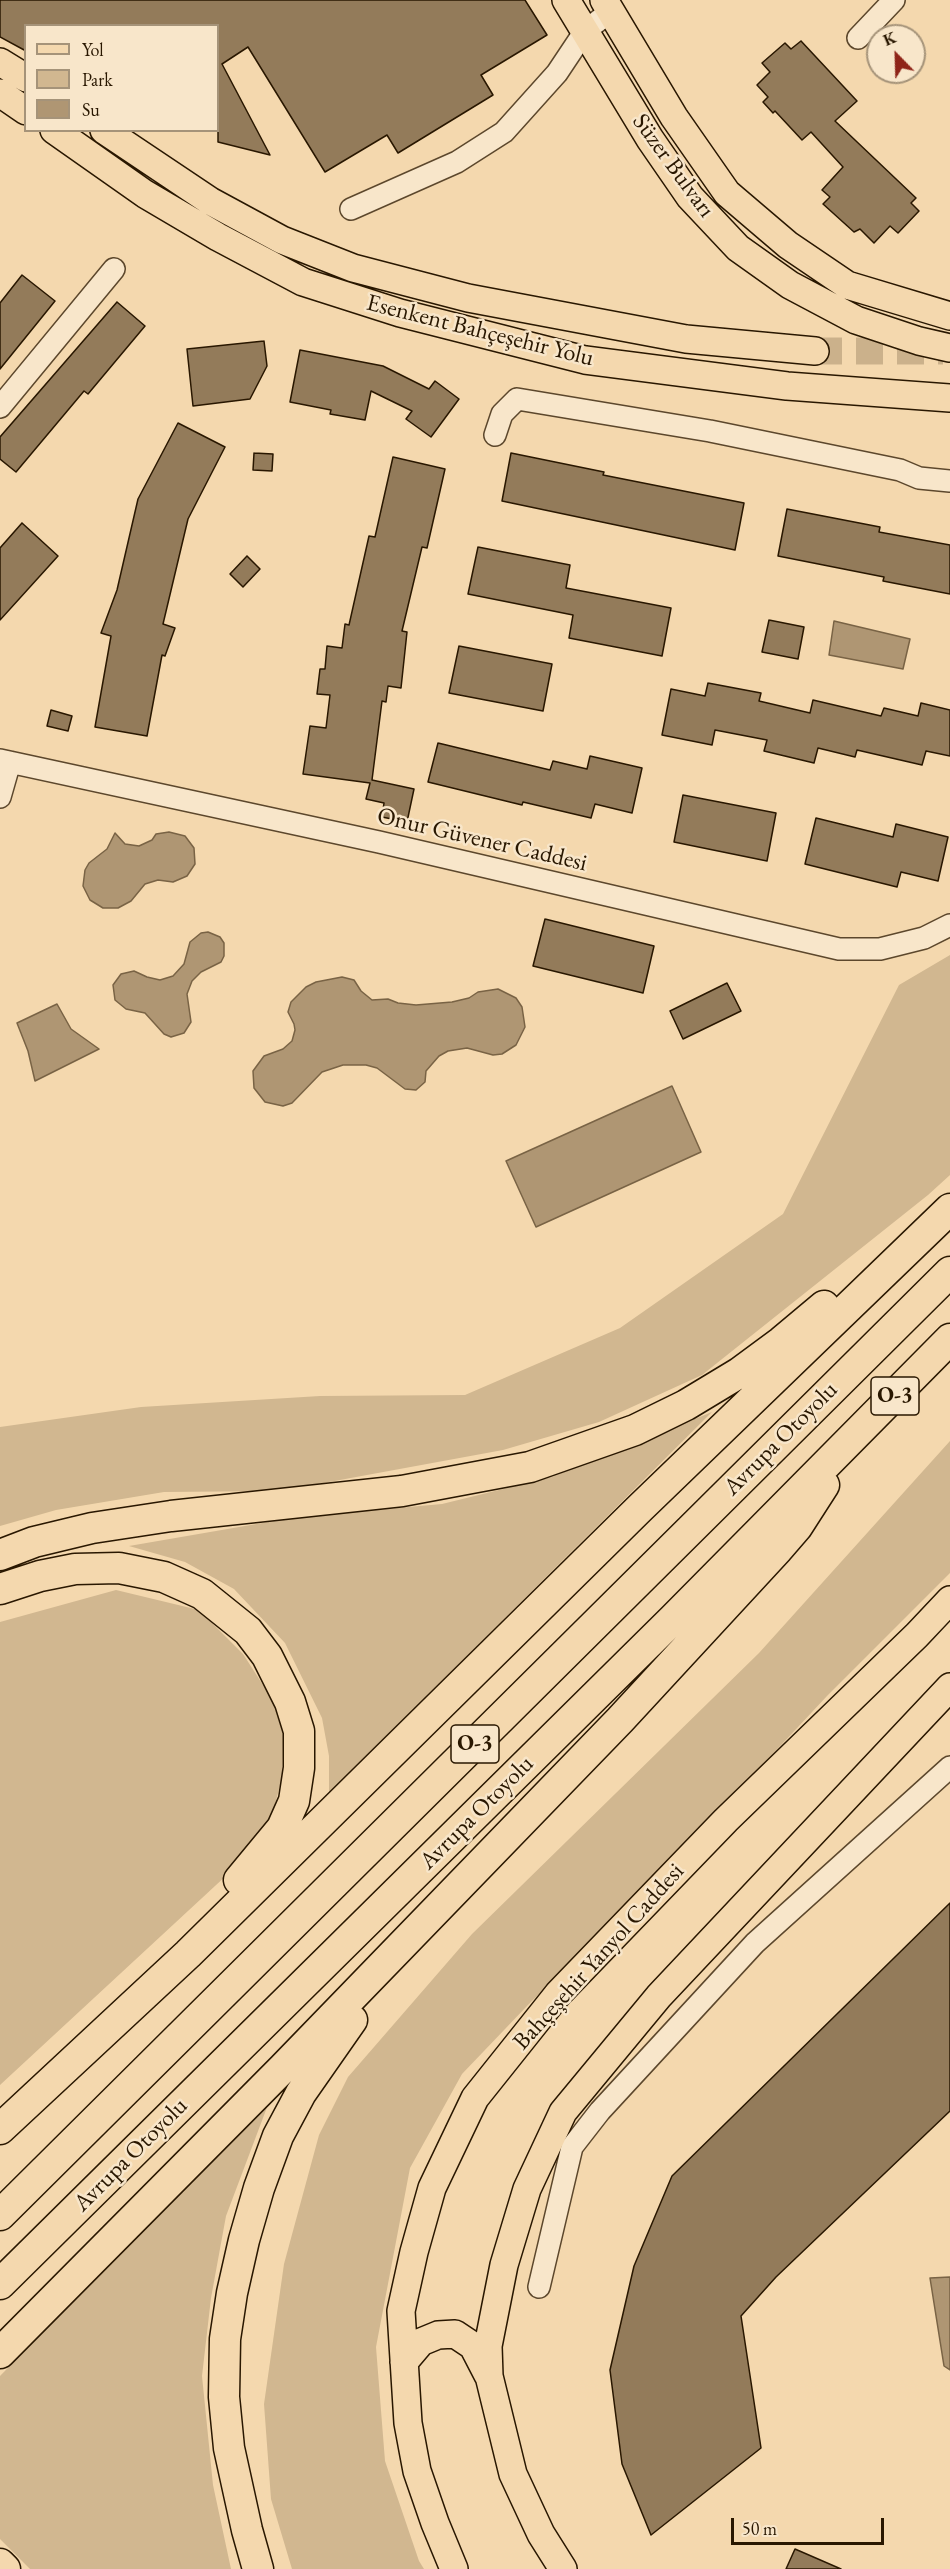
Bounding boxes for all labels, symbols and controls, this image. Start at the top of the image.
legend [24,24,219,132]
north arrow [866,24,926,84]
text: K [880,27,899,51]
text: Yol [82,38,104,61]
text: Park [82,68,113,91]
text: Su [82,98,100,121]
street label: Süzer Bulvarı [626,109,720,223]
street label: Esenkent Bahçeşehir Yolu [363,289,597,373]
street label: Onur Güvener Caddesi [374,802,590,878]
street label: Avrupa Otoyolu [718,1376,844,1502]
road number: O-3 [871,1377,919,1415]
road number: O-3 [451,1725,499,1763]
street label: Avrupa Otoyolu [414,1750,540,1876]
street label: Bahçeşehir Yanyol Caddesi [508,1858,690,2056]
street label: Avrupa Otoyolu [68,2092,194,2218]
scale bar [734,2506,887,2544]
text: 50 m [742,2517,777,2540]

